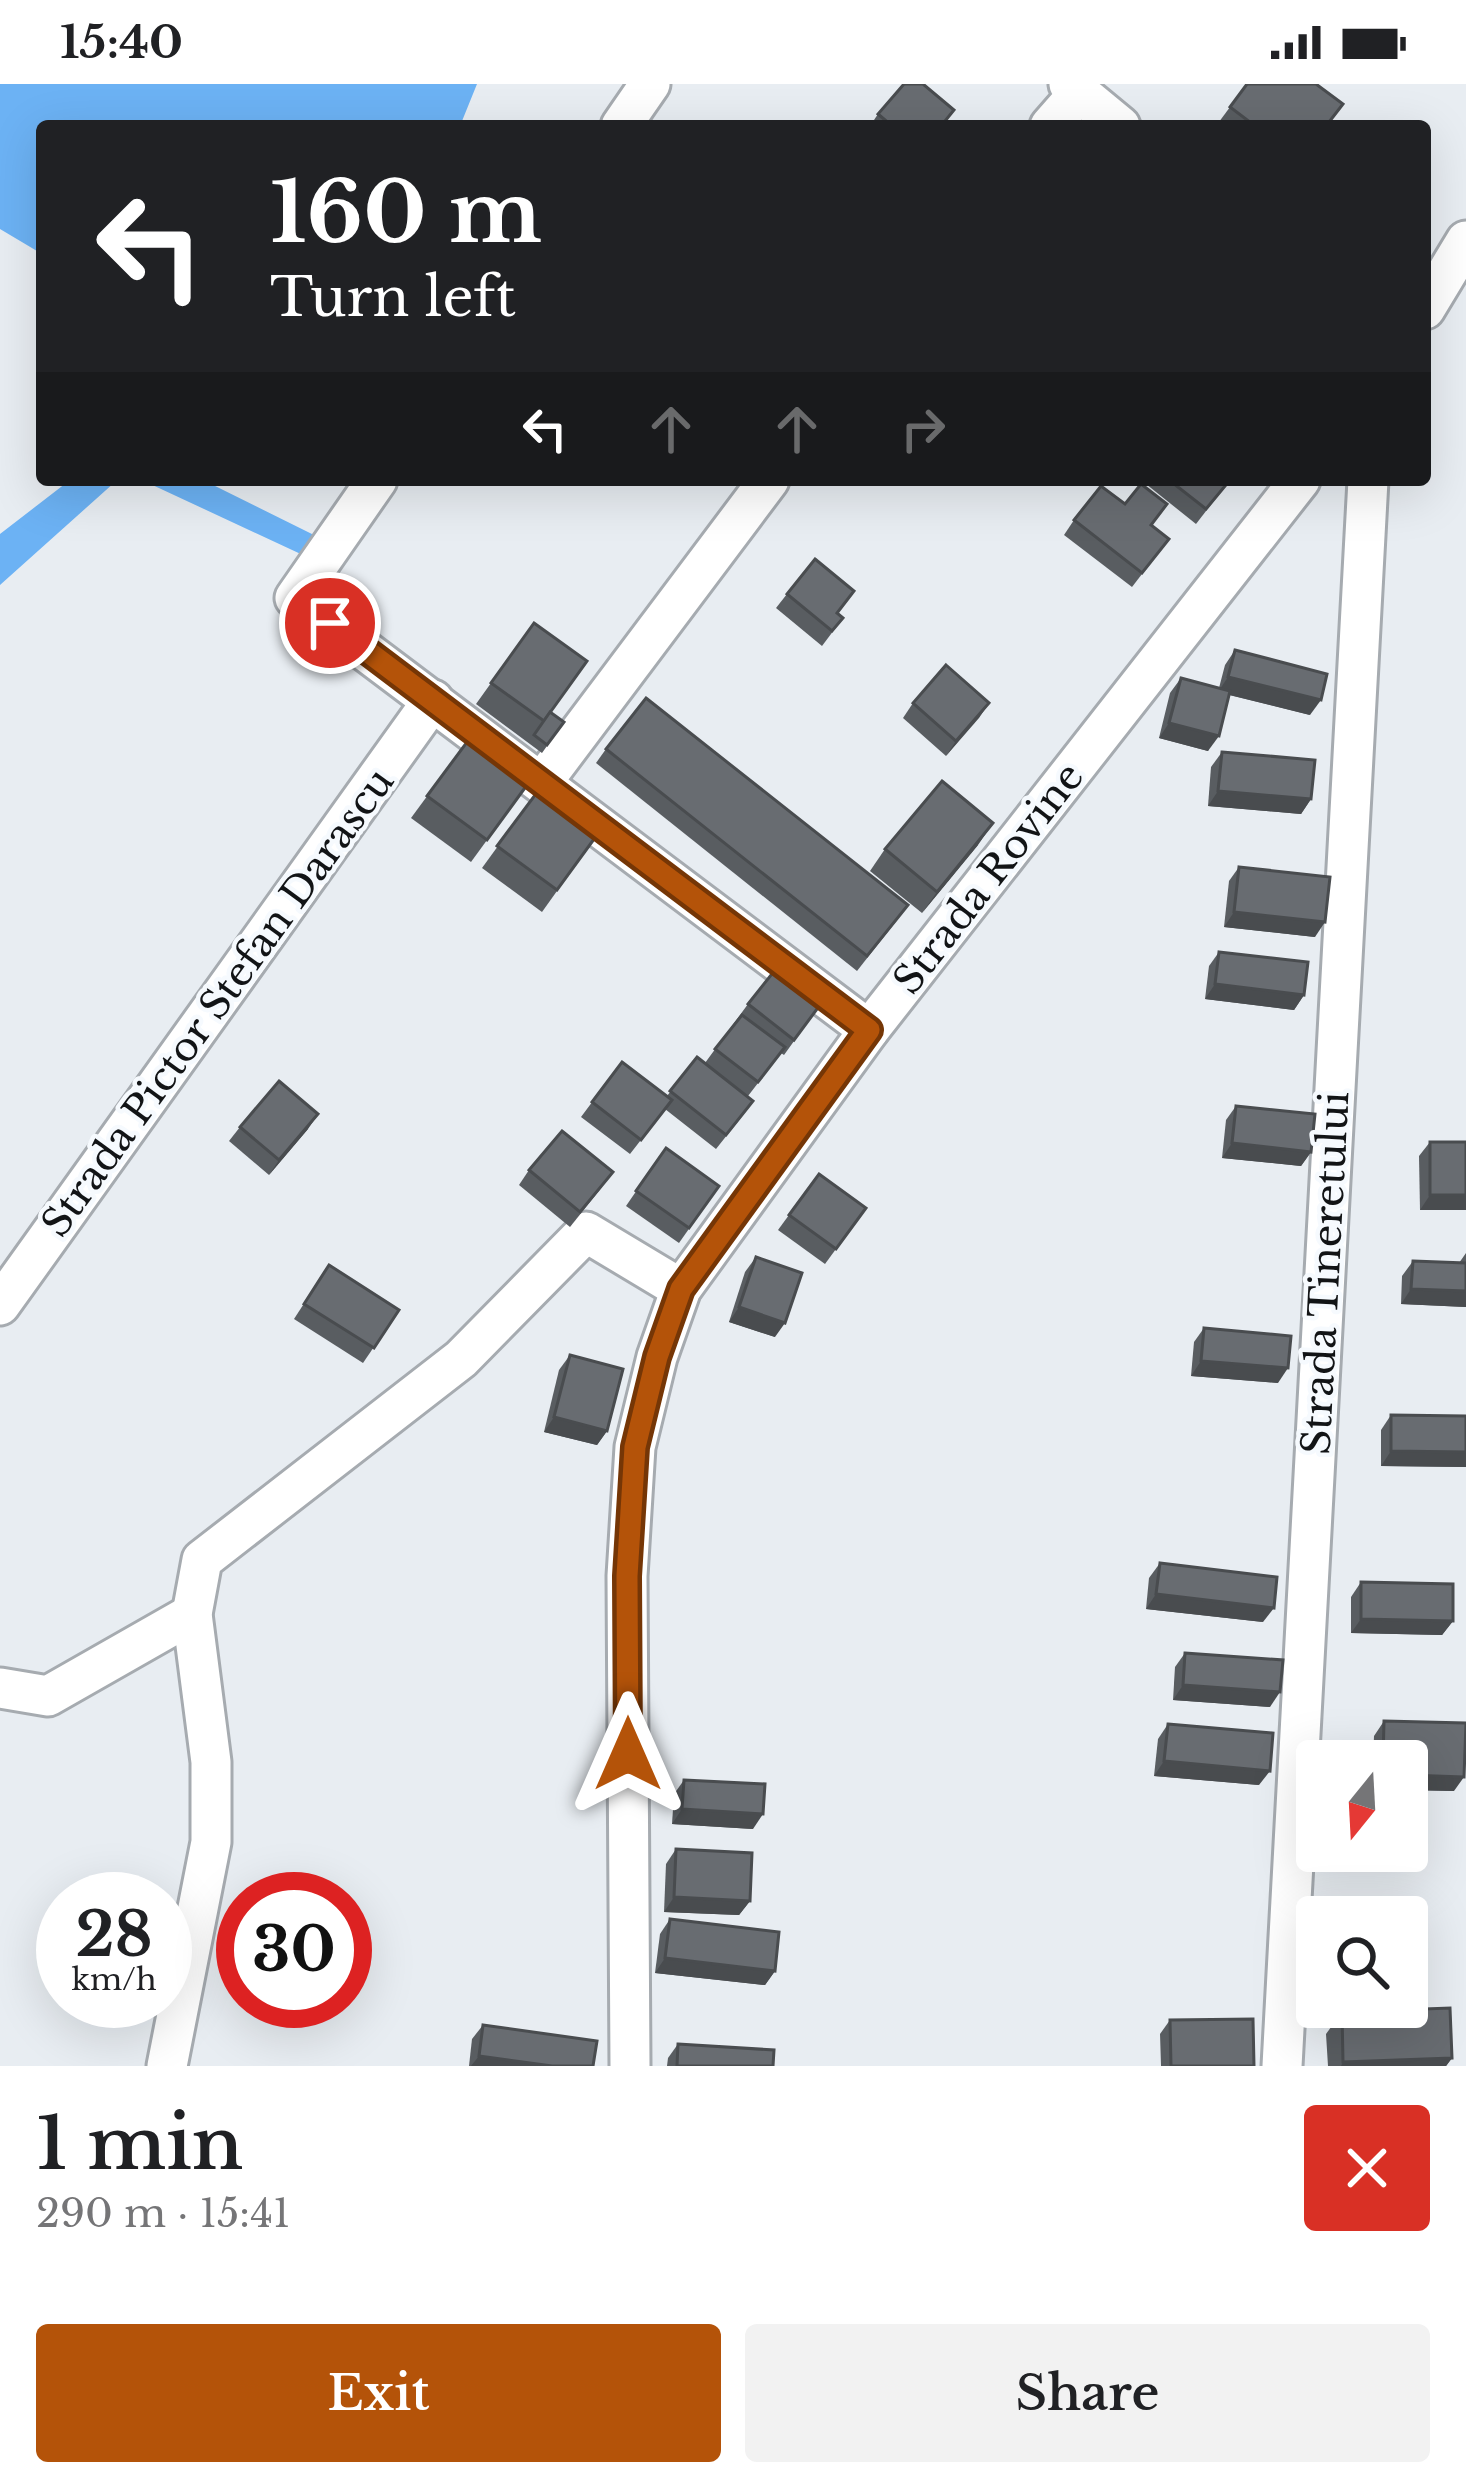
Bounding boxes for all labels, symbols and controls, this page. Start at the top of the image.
text: 15:40 [60,14,183,70]
text: 160 m [270,161,542,265]
icon: left [72,168,228,324]
text: Turn left [270,264,516,331]
icon: left [512,396,578,462]
icon: ahead [638,396,704,462]
icon: ahead [764,396,830,462]
icon: right [890,396,956,462]
pin [279,572,381,674]
icon: arrive [297,590,363,656]
street label: Strada Rovine [883,753,1094,1004]
street label: Strada Pictor Stefan Darascu [31,758,404,1246]
street label: Strada Tineretului [1292,1090,1359,1456]
position arrow [565,1691,691,1817]
north arrow [1296,1740,1428,1872]
map controls [1296,1740,1428,2028]
speed limit sign: 30 [216,1872,372,2028]
button: search [1296,1896,1428,2028]
text: 28 [75,1898,153,1972]
text: km/h [71,1961,157,1998]
text: 1 min [36,2099,243,2188]
button: close [1304,2105,1430,2231]
text: 290 m · 15:41 [36,2189,290,2238]
button: Exit [36,2324,721,2462]
button: Share [745,2324,1430,2462]

